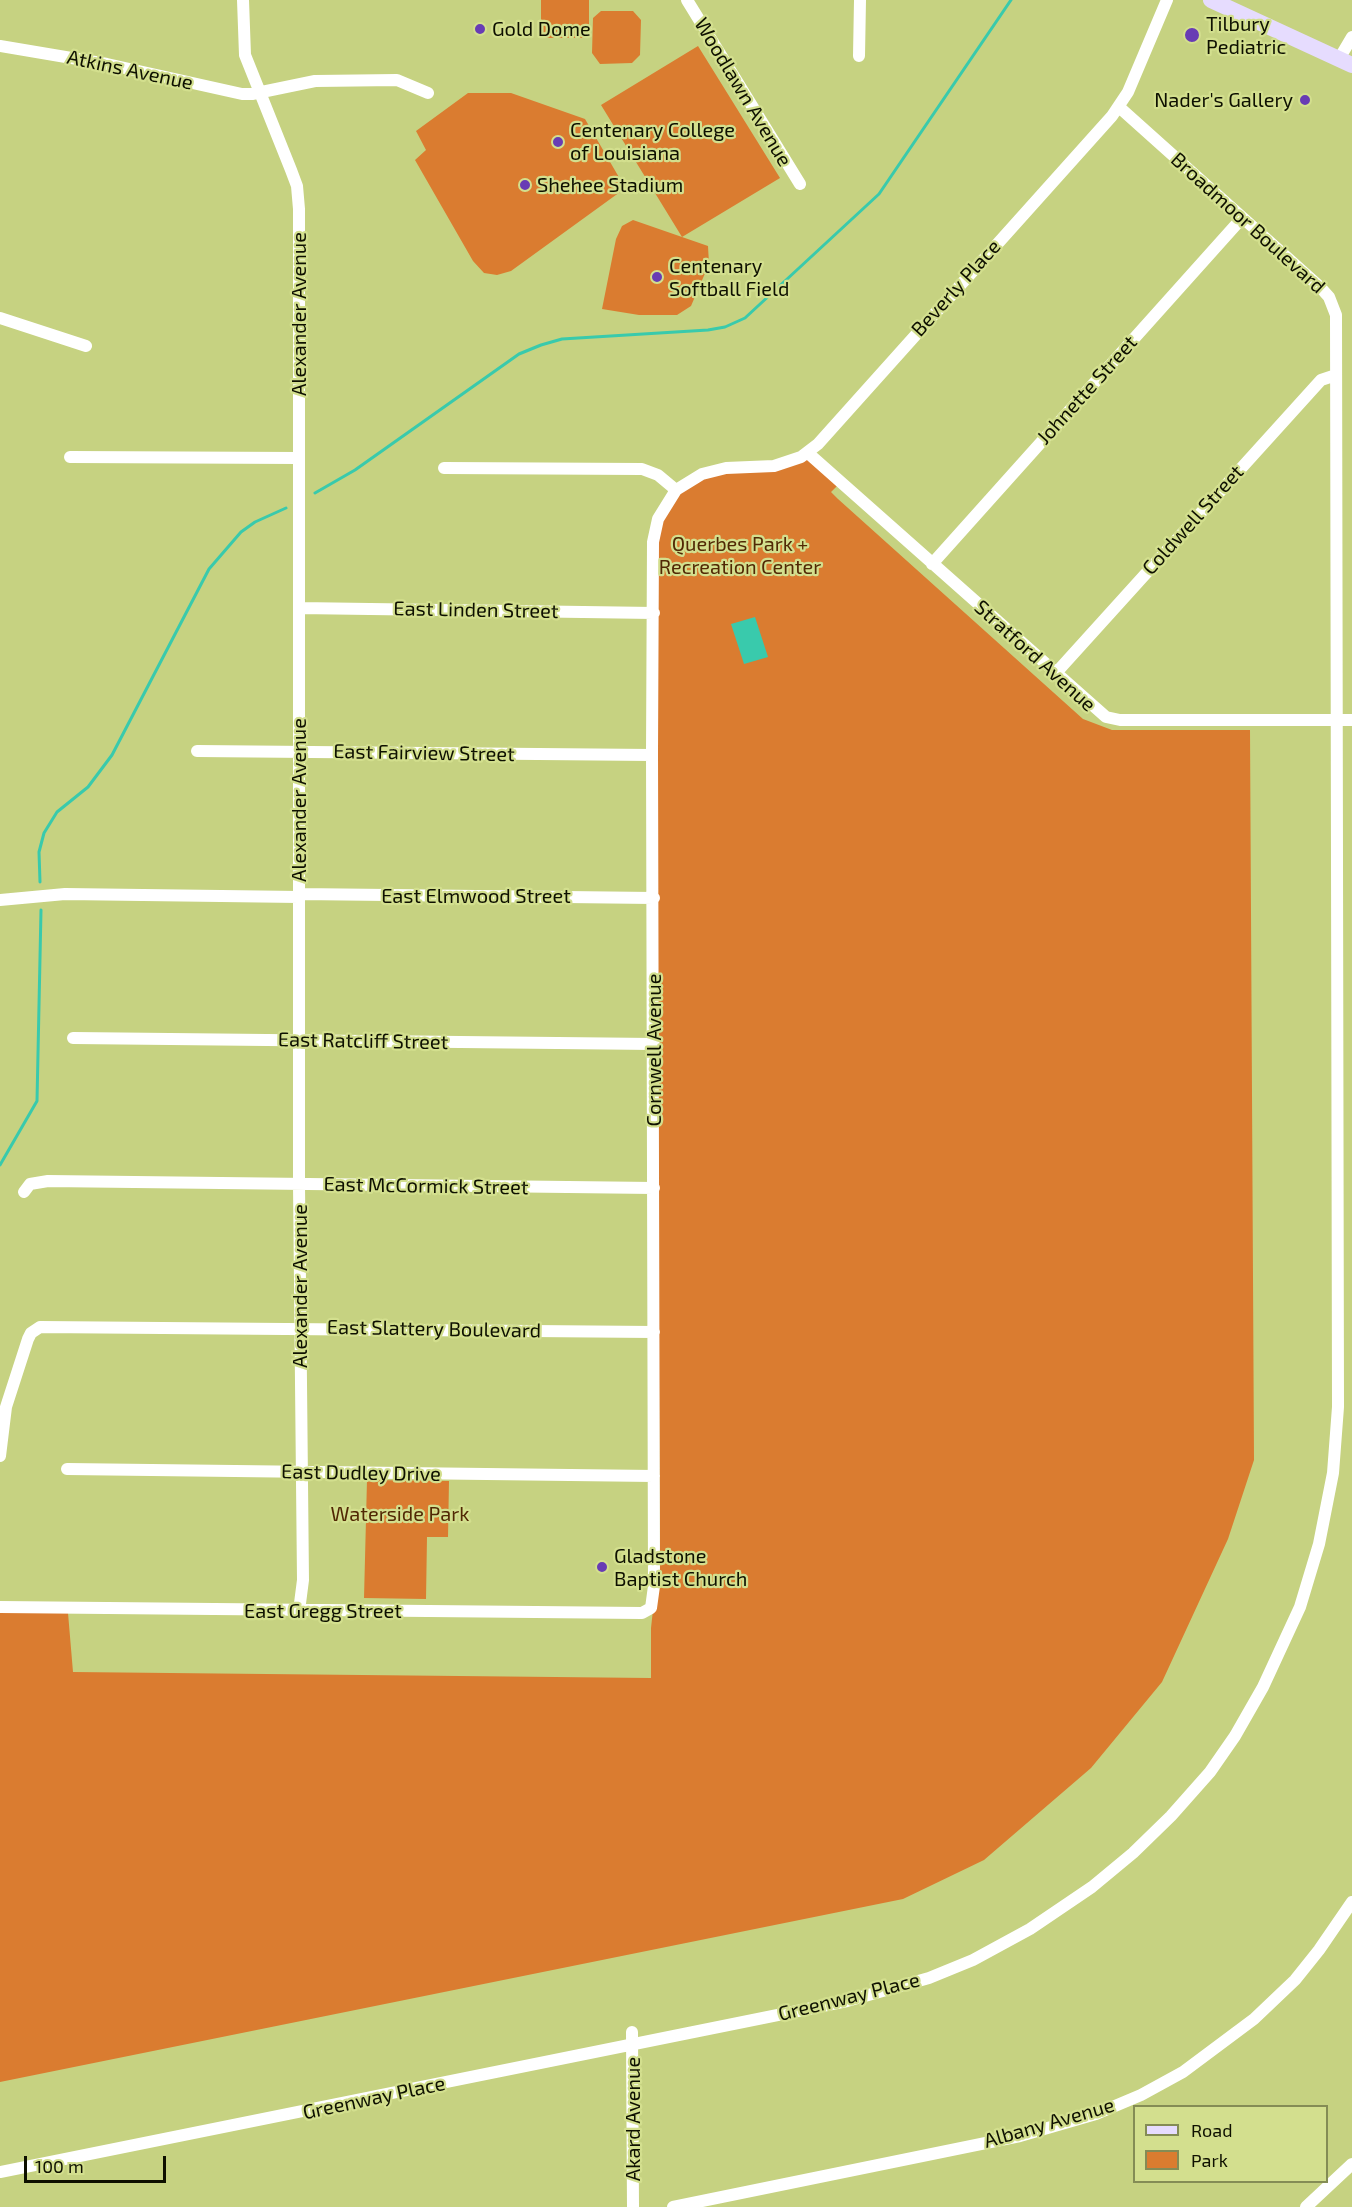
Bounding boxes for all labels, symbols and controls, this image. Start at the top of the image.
place label: Tilbury Pediatric [1206,12,1286,59]
street label: Woodlawn Avenue [689,13,797,171]
place label: Gold Dome [492,17,591,41]
marker: Gold Dome [473,22,487,36]
marker: Tilbury Pediatric [1183,26,1201,44]
street label: Atkins Avenue [65,45,195,95]
place label: Nader's Gallery [1154,88,1293,112]
marker: Nader's Gallery [1298,93,1312,107]
place label: Centenary College of Louisiana [570,118,735,165]
marker: Centenary College of Louisiana [551,135,565,149]
street label: Broadmoor Boulevard [1166,147,1330,299]
place label: Shehee Stadium [537,173,683,197]
marker: Shehee Stadium [518,178,532,192]
street label: Alexander Avenue [287,232,311,396]
street label: Beverly Place [906,235,1006,341]
place label: Centenary Softball Field [669,254,789,301]
marker: Centenary Softball Field [650,270,664,284]
street label: Johnette Street [1032,331,1142,449]
street label: Coldwell Street [1137,460,1249,580]
park label: Querbes Park + Recreation Center [659,532,821,579]
street label: Stratford Avenue [969,595,1101,717]
street label: East Linden Street [393,597,559,623]
street label: Alexander Avenue [287,718,311,882]
street label: East Fairview Street [333,739,515,767]
street label: East Elmwood Street [381,884,571,908]
street label: Cornwell Avenue [642,974,666,1126]
street label: East Ratcliff Street [278,1028,448,1054]
street label: East McCormick Street [323,1172,529,1200]
street label: Alexander Avenue [288,1204,312,1368]
street label: East Slattery Boulevard [327,1315,541,1343]
street label: East Dudley Drive [281,1460,441,1486]
park label: Waterside Park [331,1502,469,1526]
place label: Gladstone Baptist Church [614,1544,747,1591]
marker: Gladstone Baptist Church [595,1560,609,1574]
street label: East Gregg Street [244,1599,402,1623]
street label: Greenway Place [776,1968,922,2026]
street label: Akard Avenue [621,2057,645,2181]
street label: Greenway Place [301,2071,447,2125]
street label: Albany Avenue [981,2093,1117,2153]
legend [1133,2105,1328,2183]
text: Road [1191,2119,1232,2141]
scale bar [27,2144,170,2182]
text: Park [1191,2149,1228,2171]
text: 100 m [35,2155,84,2177]

